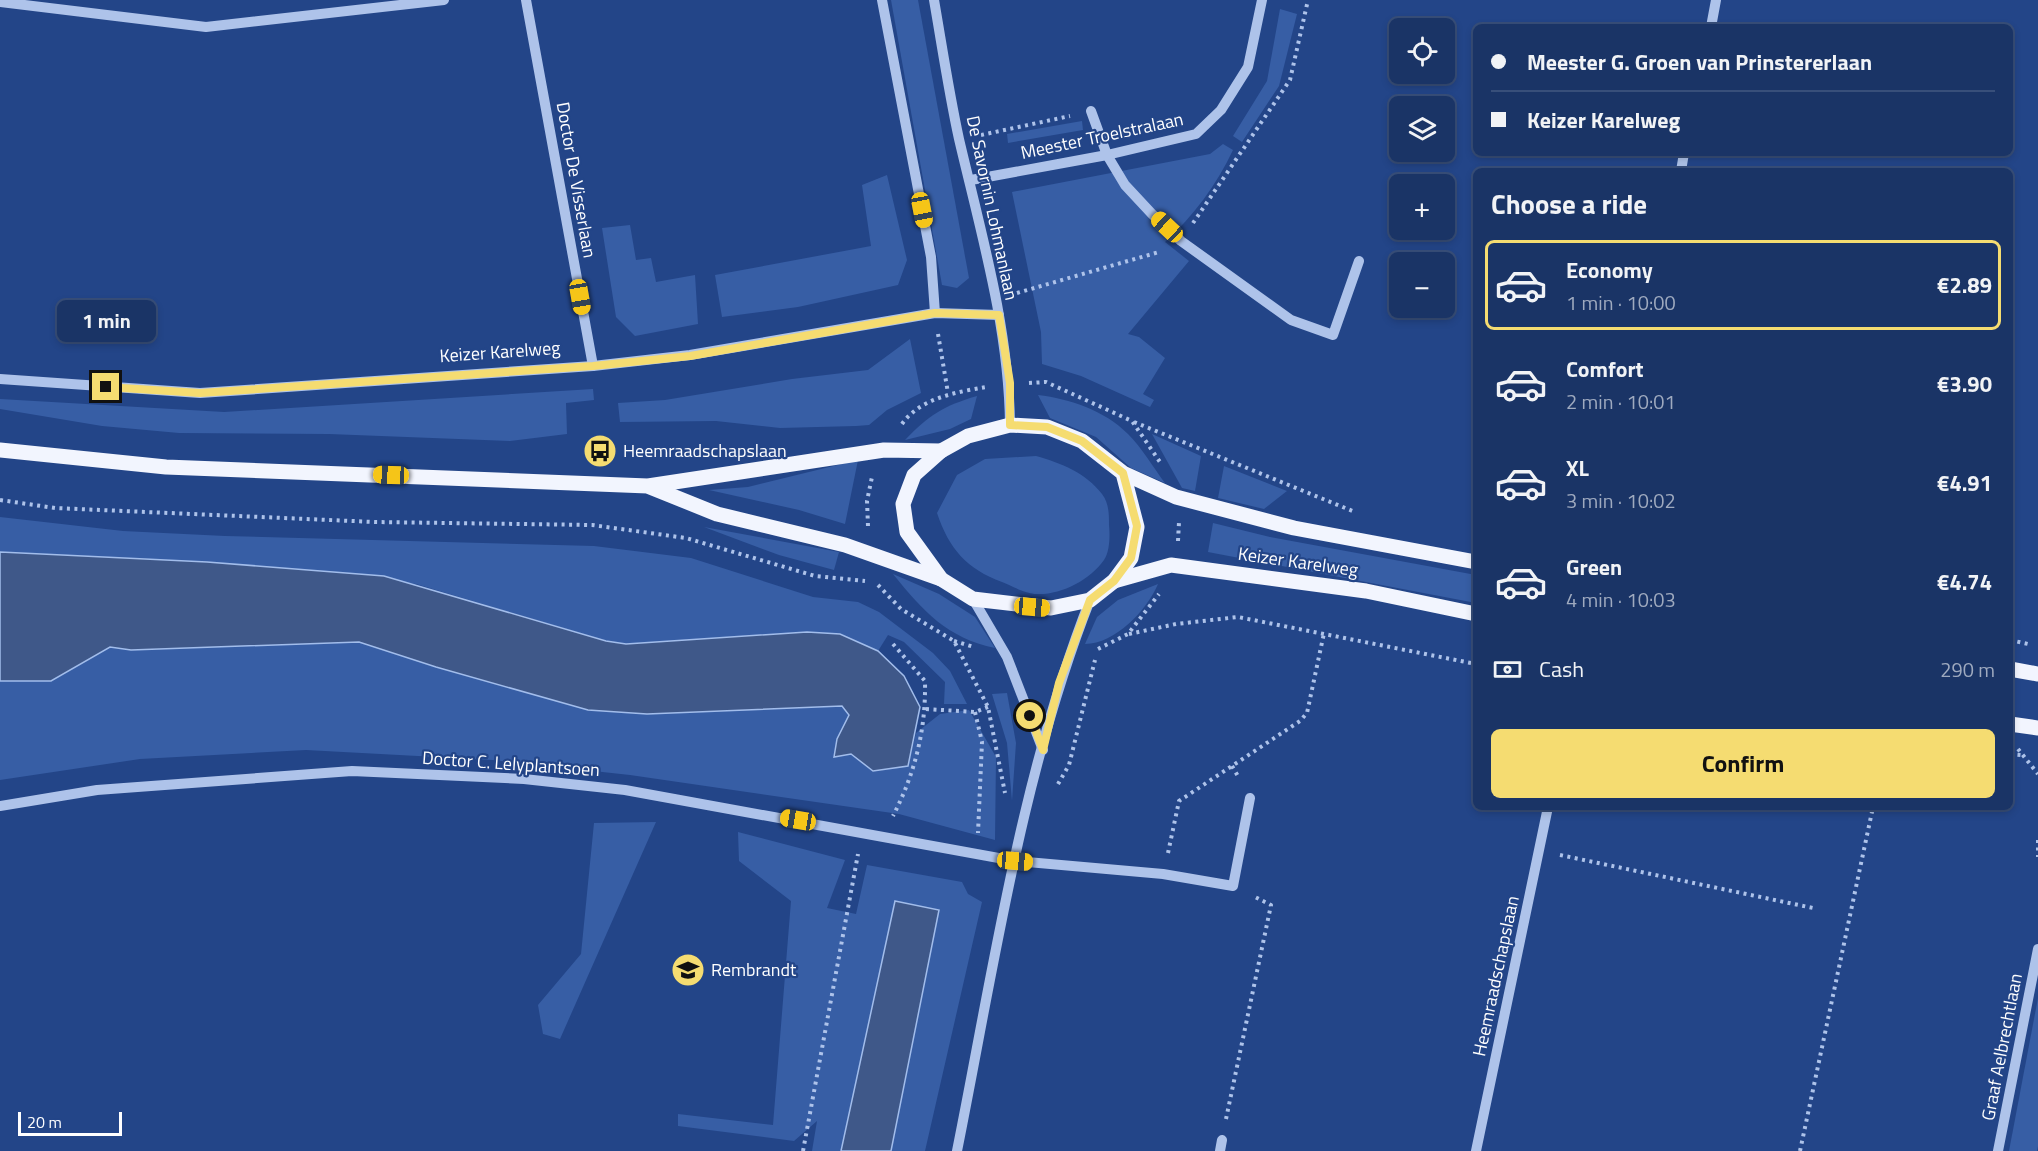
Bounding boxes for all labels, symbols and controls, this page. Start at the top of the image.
map controls [1389,18,1455,318]
button: locate [1389,18,1455,84]
text: Meester G. Groen van Prinstererlaan [1527,45,1872,79]
button: layers [1389,96,1455,162]
street label: Doctor De Visserlaan [549,100,604,260]
text: Keizer Karelweg [1527,103,1680,137]
street label: Meester Troelstralaan [1018,105,1186,166]
street label: De Savornin Lohmanlaan [960,113,1025,303]
button: + [1389,174,1455,240]
text: Choose a ride [1491,183,1647,224]
car [910,191,934,229]
car [1148,208,1186,246]
button: − [1389,252,1455,318]
text: Economy [1566,253,1653,287]
icon: car [1494,258,1548,312]
text: €2.89 [1937,268,1992,302]
car [568,278,592,316]
text: 1 min · 10:00 [1566,287,1676,318]
callout: 1 min [57,300,156,342]
text: 1 min [82,305,131,336]
street label: Keizer Karelweg [439,334,561,369]
text: Comfort [1566,352,1644,386]
icon: car [1494,357,1548,411]
text: €3.90 [1937,367,1992,401]
route end [92,373,119,400]
text: 2 min · 10:01 [1566,386,1676,417]
bus stop icon: Heemraadschapslaan [582,433,618,469]
place label: Heemraadschapslaan [623,437,787,464]
text: XL [1566,451,1589,485]
icon: car [1494,456,1548,510]
car [373,465,409,485]
text: €4.91 [1937,466,1992,500]
text: 3 min · 10:02 [1566,485,1676,516]
street label: Keizer Karelweg [1236,540,1360,583]
text: Green [1566,550,1622,584]
icon: car [1494,555,1548,609]
text: €4.74 [1937,565,1992,599]
text: 4 min · 10:03 [1566,584,1676,615]
car [1013,596,1051,618]
text: Cash [1539,652,1584,686]
icon: cash [1491,653,1524,686]
text: 290 m [1940,654,1995,685]
route start [1016,702,1043,729]
button: Confirm [1491,729,1995,798]
street label: Doctor C. Lelyplantsoen [421,744,601,783]
car [779,808,817,832]
car [996,850,1034,872]
street label: Heemraadschapslaan [1465,893,1526,1059]
school or university icon: Rembrandt [670,952,706,988]
place label: Rembrandt [711,956,797,983]
street label: Graaf Aelbrechtlaan [1974,971,2029,1123]
scale bar [18,1109,122,1136]
text: 20 m [27,1110,62,1134]

